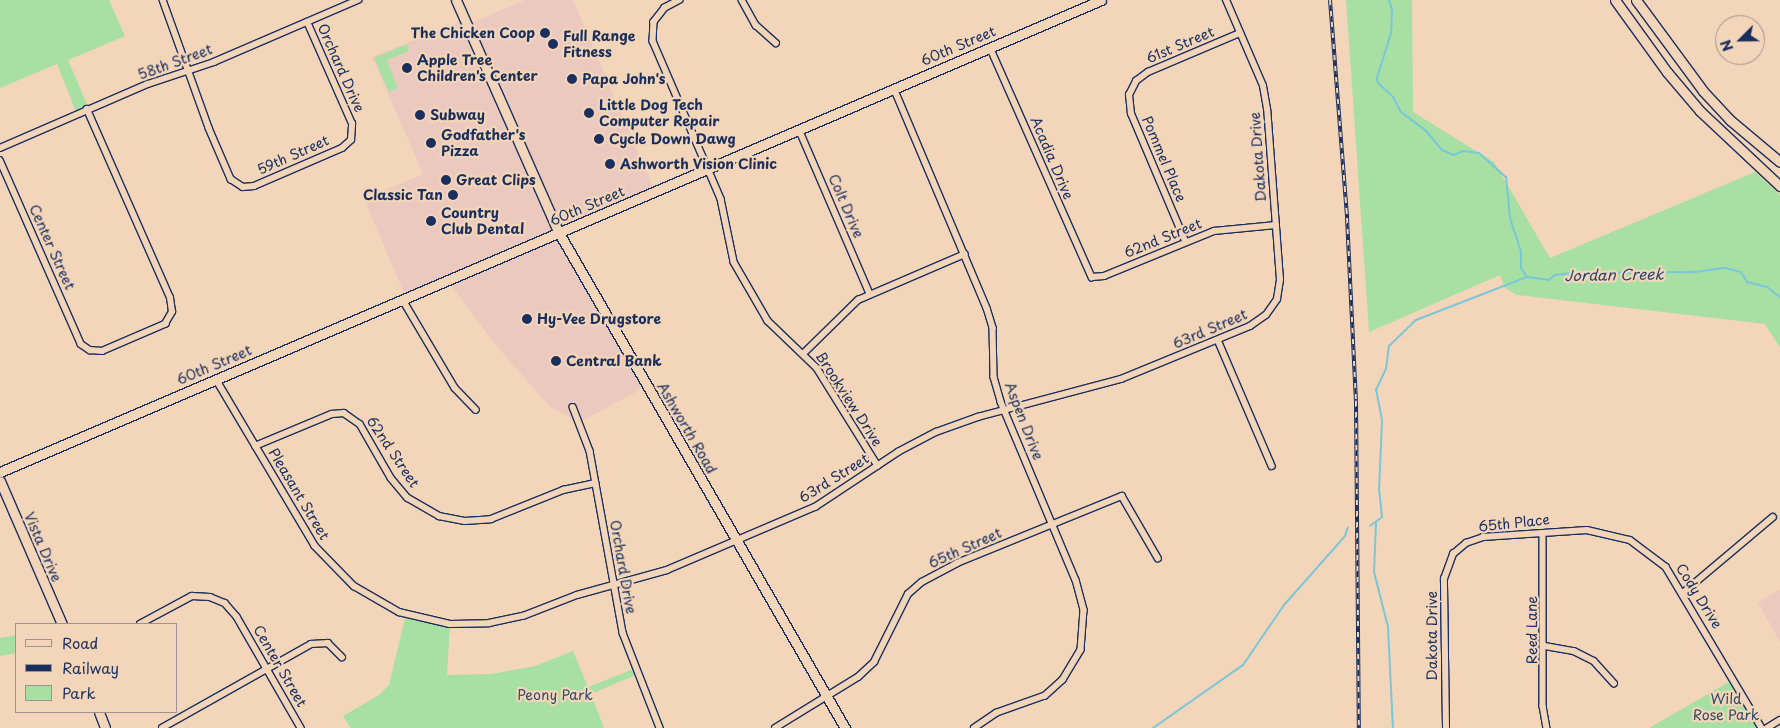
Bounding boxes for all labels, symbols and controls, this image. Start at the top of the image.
north arrow [1715,15,1765,65]
street label: Orchard Drive [314,21,368,115]
street label: 60th Street [918,23,998,69]
street label: 61st Street [1142,23,1218,67]
place label: The Chicken Coop [409,25,535,41]
marker: The Chicken Coop [539,27,551,39]
place label: Full Range Fitness [563,28,635,60]
text: N [1715,36,1738,55]
marker: Full Range Fitness [547,38,559,50]
street label: 58th Street [135,41,215,83]
place label: Apple Tree Children's Center [417,52,539,84]
marker: Apple Tree Children's Center [401,62,413,74]
place label: Papa John's [582,71,666,87]
marker: Papa John's [566,73,578,85]
place label: Little Dog Tech Computer Repair [599,97,720,130]
place label: Subway [430,107,485,123]
marker: Little Dog Tech Computer Repair [583,107,595,119]
marker: Subway [414,109,426,121]
street label: Dakota Drive [1246,111,1270,203]
street label: Pommel Place [1138,113,1190,205]
street label: Acadia Drive [1027,114,1077,202]
place label: Godfather's Pizza [441,127,525,160]
place label: Cycle Down Dawg [609,131,737,147]
street label: 59th Street [254,132,332,178]
marker: Cycle Down Dawg [593,133,605,145]
marker: Godfather's Pizza [425,137,437,149]
place label: Ashworth Vision Clinic [620,156,779,172]
marker: Ashworth Vision Clinic [604,158,616,170]
street label: Colt Drive [825,171,867,241]
place label: Great Clips [456,172,536,188]
marker: Great Clips [440,174,452,186]
street label: 60th Street [547,183,627,229]
place label: Classic Tan [363,187,443,203]
marker: Classic Tan [447,189,459,201]
street label: Center Street [26,201,78,293]
place label: Country Club Dental [441,205,525,238]
marker: Country Club Dental [425,215,437,227]
street label: 62nd Street [1122,215,1204,261]
water label: Jordan Creek [1564,264,1664,284]
street label: 63rd Street [1170,306,1250,352]
place label: Hy-Vee Drugstore [537,311,662,327]
marker: Hy-Vee Drugstore [521,313,533,325]
street label: 60th Street [174,342,254,388]
street label: Brookview Drive [812,348,886,450]
place label: Central Bank [566,353,662,369]
marker: Central Bank [550,355,562,367]
street label: Ashworth Road [654,379,720,477]
street label: Aspen Drive [1001,380,1047,462]
street label: 62nd Street [363,413,423,491]
street label: Pleasant Street [265,445,333,543]
street label: 63rd Street [796,450,872,506]
street label: Vista Drive [21,510,65,584]
street label: 65th Place [1477,511,1551,535]
street label: Orchard Drive [606,518,640,616]
street label: 65th Street [926,524,1004,572]
street label: Cody Drive [1672,560,1726,632]
street label: Dakota Drive [1424,590,1440,682]
street label: Reed Lane [1524,595,1540,665]
street label: Center Street [250,622,310,710]
legend [15,623,178,713]
text: Road [62,631,98,654]
text: Railway [62,656,119,679]
text: Park [62,681,96,704]
park label: Peony Park [517,687,593,703]
park label: Wild Rose Park [1693,691,1759,724]

